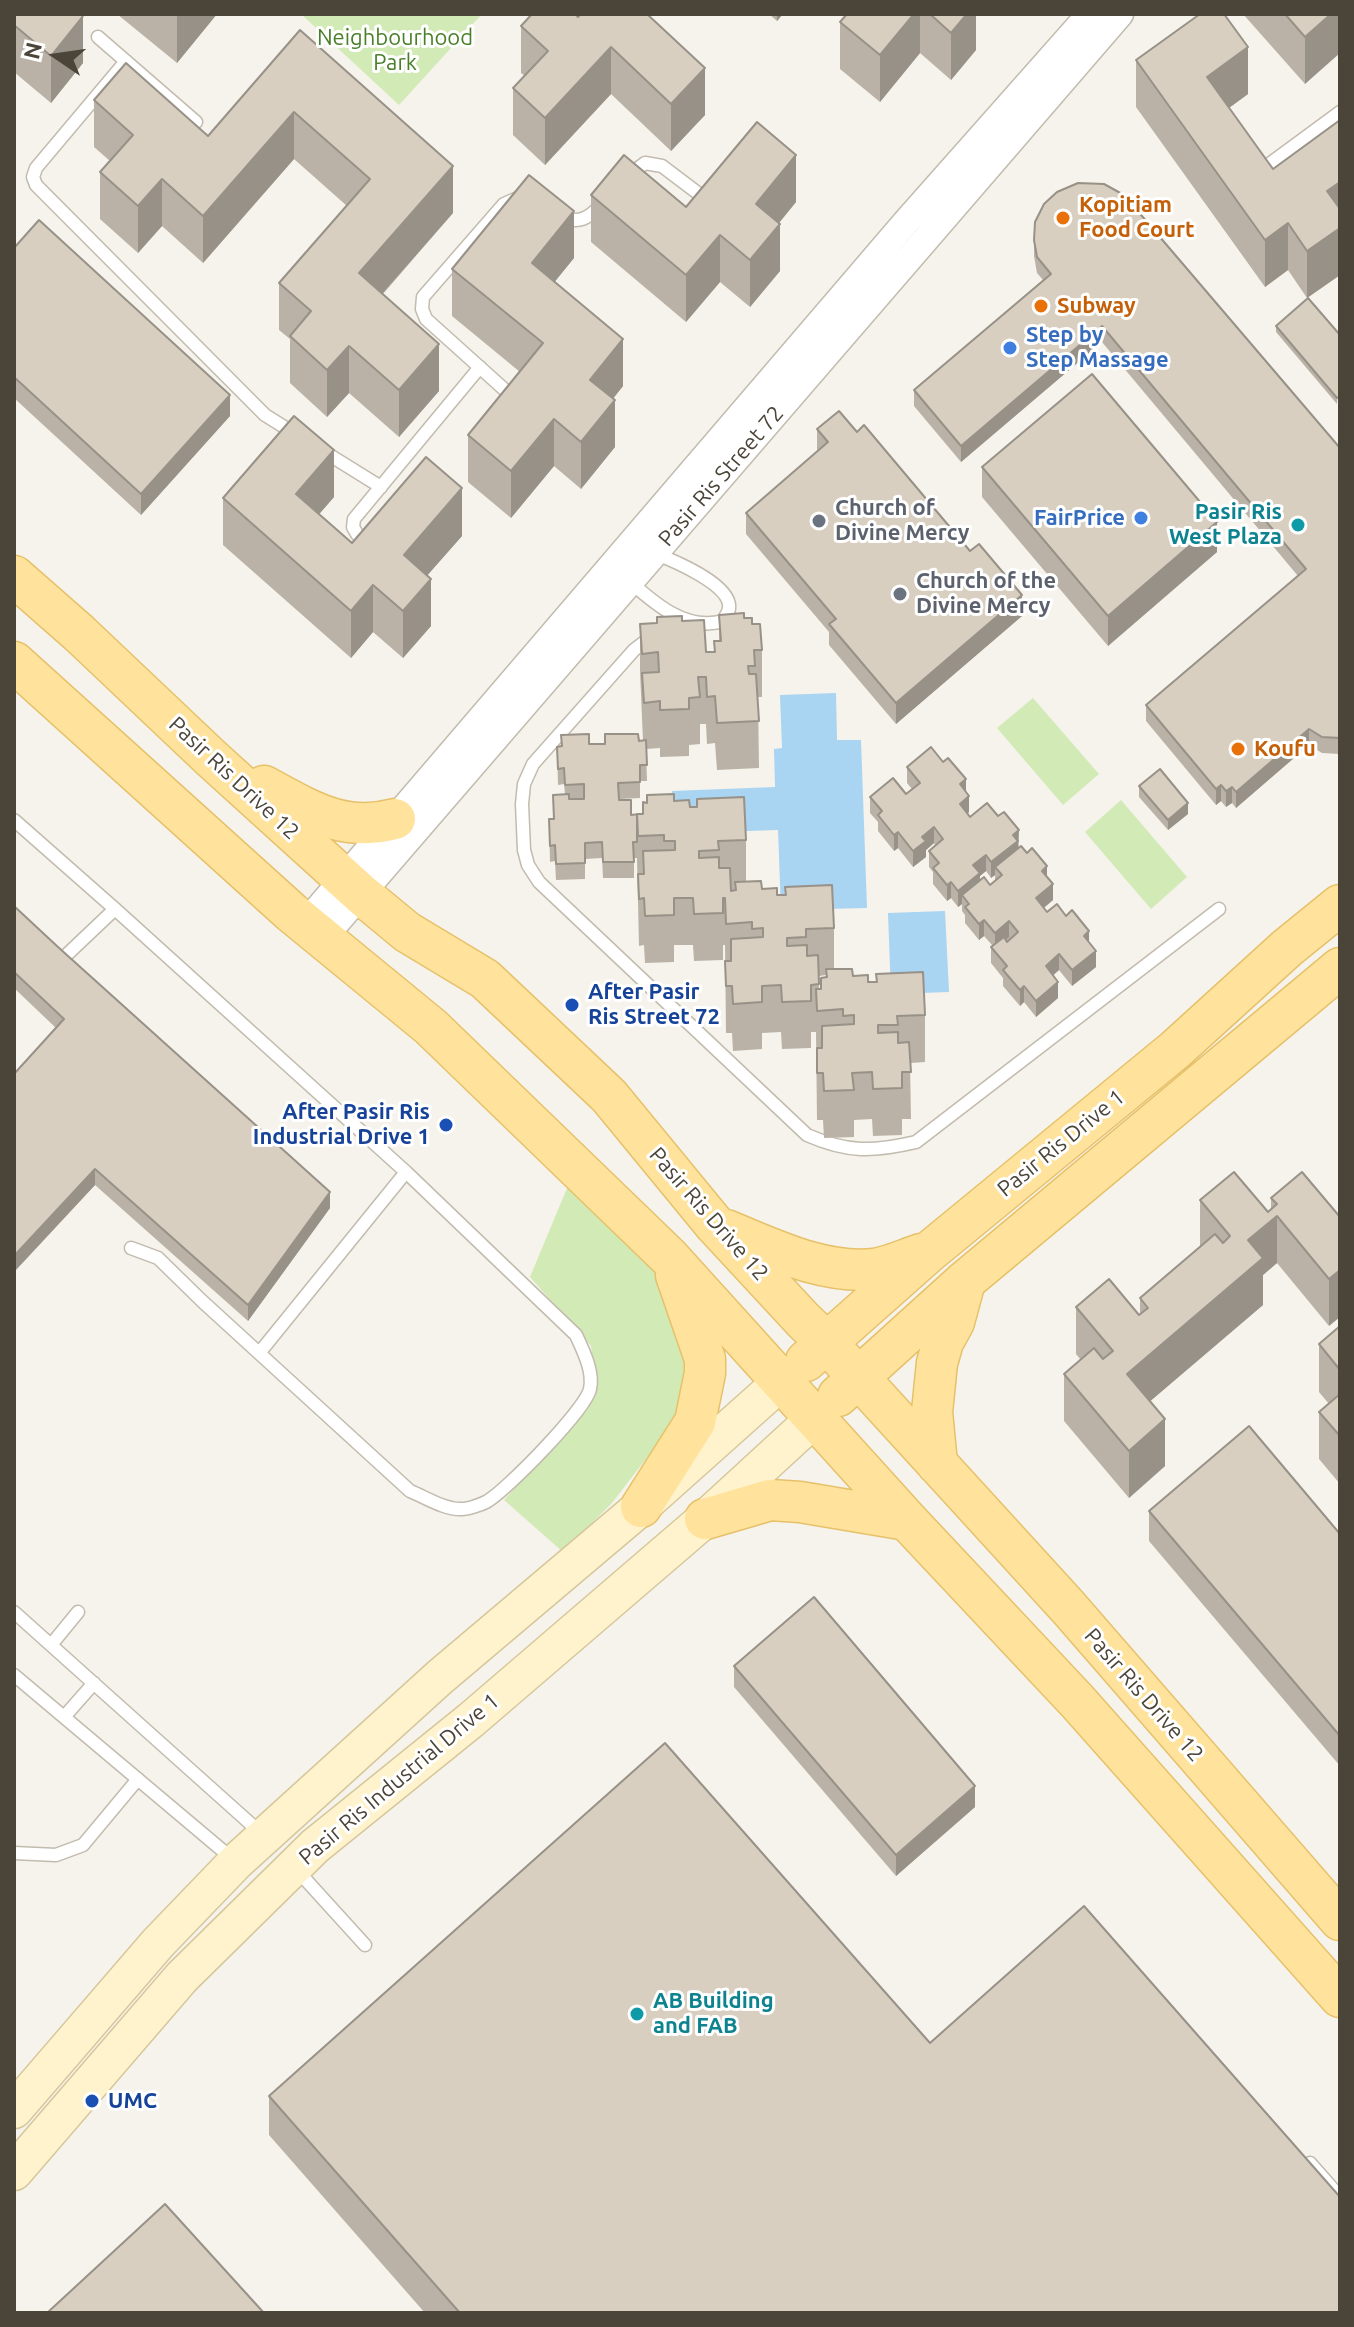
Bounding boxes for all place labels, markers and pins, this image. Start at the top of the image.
place label: Kopitiam Food Court [1079,192,1195,244]
marker: Kopitiam Food Court [1054,209,1072,227]
place label: Subway [1057,293,1136,319]
marker: Subway [1032,297,1050,315]
place label: Step by Step Massage [1026,322,1169,374]
marker: Step by Step Massage [1001,339,1019,357]
place label: Church of Divine Mercy [835,495,969,546]
place label: Pasir Ris West Plaza [1169,499,1282,550]
place label: FairPrice [1034,505,1125,531]
marker: FairPrice [1132,509,1150,527]
marker: Church of Divine Mercy [810,512,828,530]
marker: Pasir Ris West Plaza [1289,516,1307,534]
place label: Church of the Divine Mercy [916,568,1056,620]
marker: Church of the Divine Mercy [891,585,909,603]
place label: Koufu [1254,736,1316,762]
marker: Koufu [1229,740,1247,758]
place label: After Pasir Ris Street 72 [588,979,720,1030]
marker: After Pasir Ris Street 72 [563,996,581,1014]
place label: After Pasir Ris Industrial Drive 1 [253,1099,430,1150]
marker: After Pasir Ris Industrial Drive 1 [437,1116,455,1134]
place label: AB Building and FAB [653,1988,774,2040]
marker: AB Building and FAB [628,2005,646,2023]
place label: UMC [108,2088,157,2114]
marker: UMC [83,2092,101,2110]

